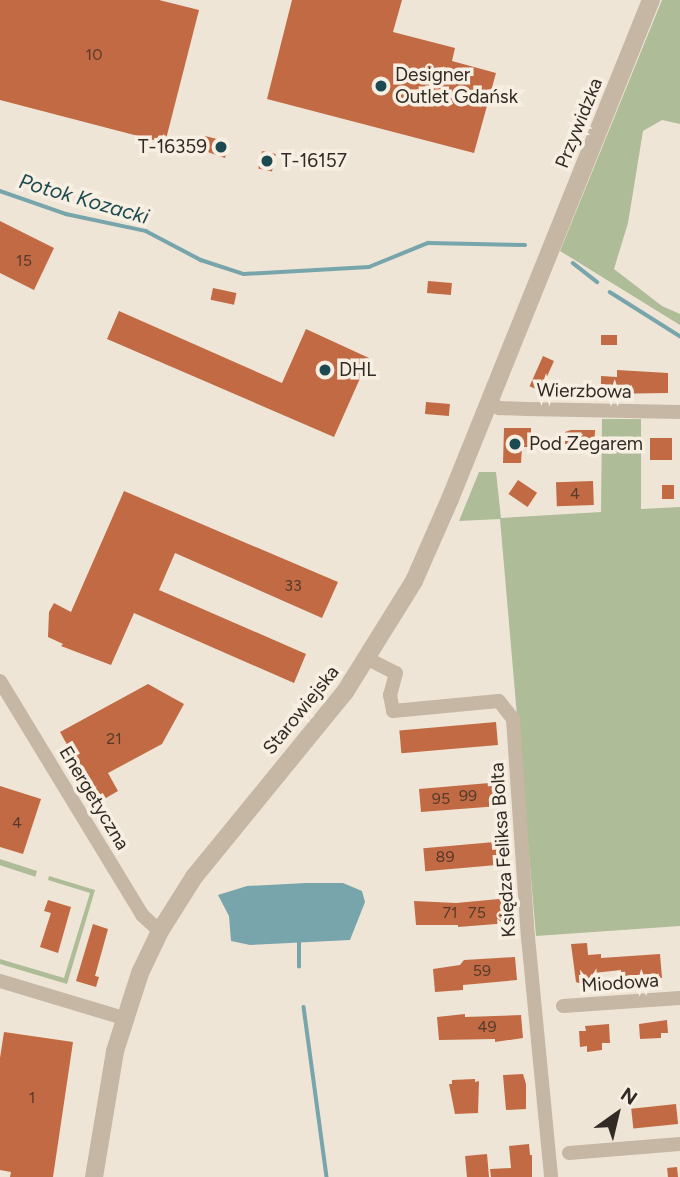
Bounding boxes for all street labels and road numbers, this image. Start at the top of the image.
street label: Przywidzka [551,75,607,171]
street label: Wierzbowa [536,379,632,403]
street label: Starowiejska [258,661,344,759]
street label: Energetyczna [54,742,134,854]
street label: Księdza Feliksa Bolta [486,762,520,938]
street label: Miodowa [580,969,660,997]

